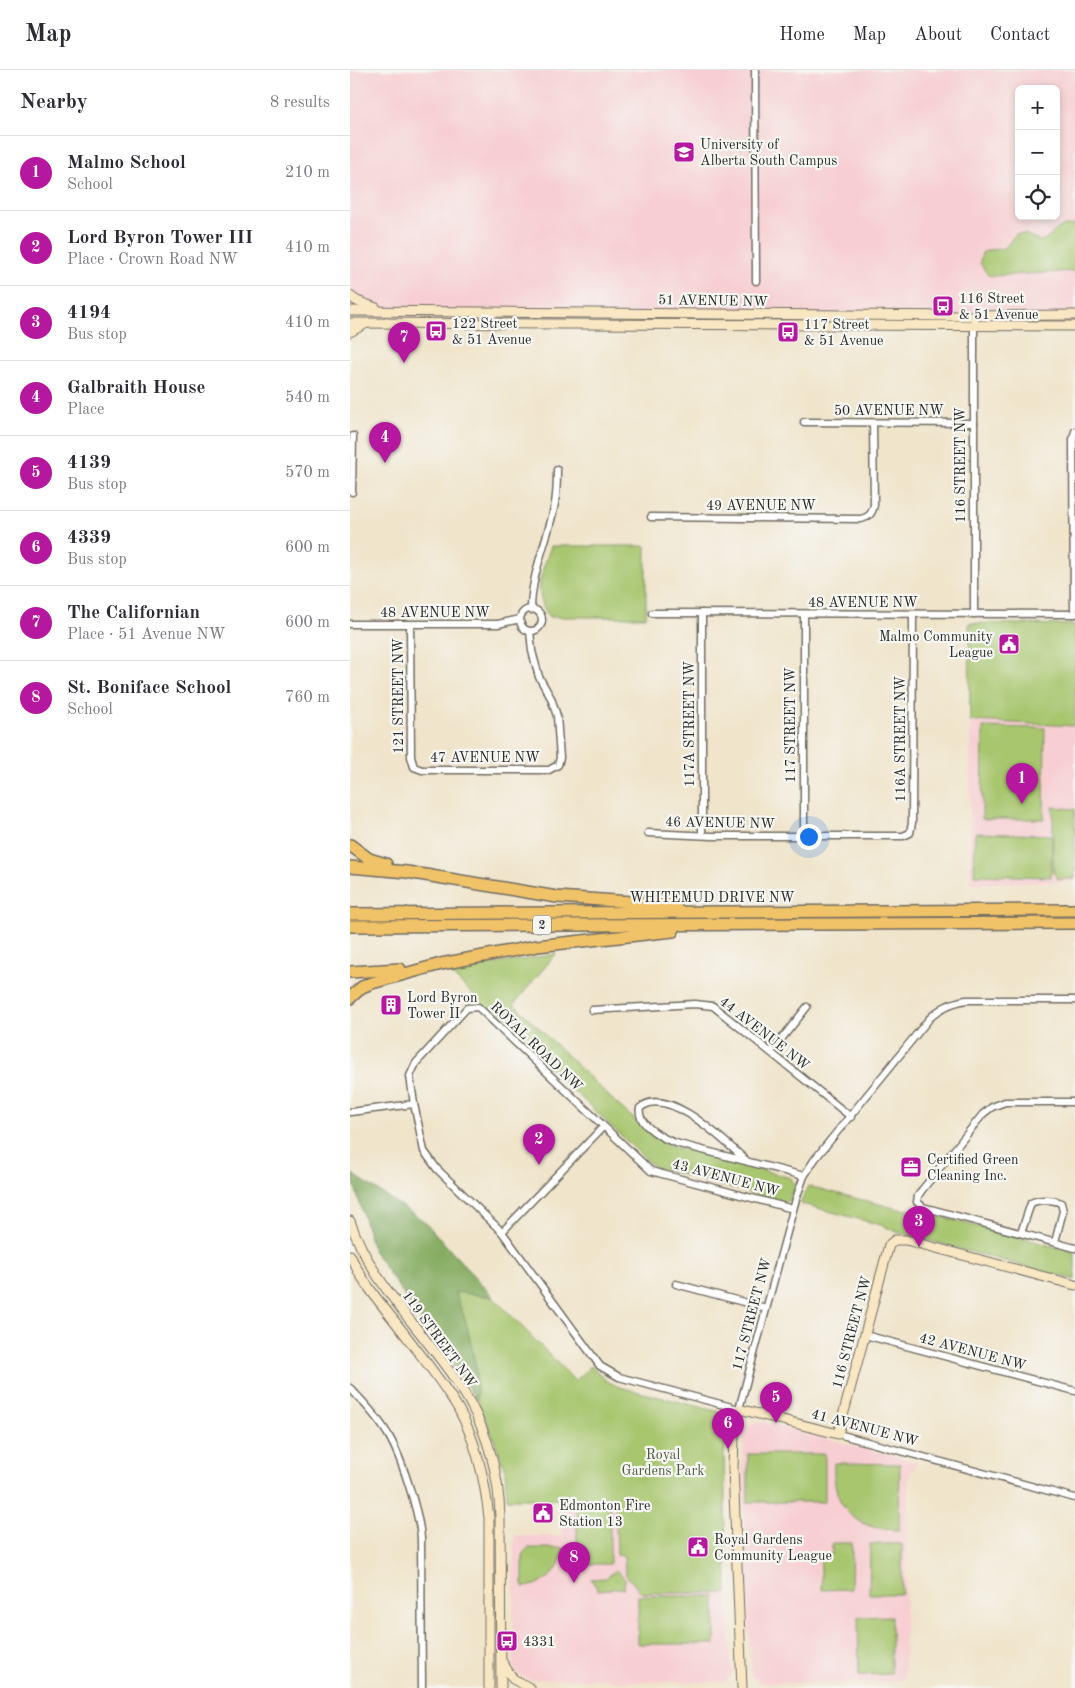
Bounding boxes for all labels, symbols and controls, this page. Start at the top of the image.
text: Map [25,23,72,47]
text: Home [779,26,825,44]
text: Map [853,26,886,44]
text: About [914,26,962,44]
text: Contact [990,26,1050,44]
map controls [1015,85,1060,220]
button: + [1015,85,1060,130]
text: Nearby [20,92,88,113]
text: 8 results [270,95,330,111]
button: − [1015,130,1060,175]
place label: University of Alberta South Campus [700,138,837,168]
school or university icon: University of Alberta South Campus [672,140,696,164]
text: Malmo School [67,154,186,173]
text: 1 [31,165,41,181]
text: 210 m [285,165,330,181]
button: locate [1015,175,1060,220]
text: School [67,177,113,193]
text: Lord Byron Tower III [67,229,253,248]
text: 2 [31,240,41,256]
text: 410 m [285,240,330,256]
text: Place · Crown Road NW [67,252,238,268]
place label: 116 Street & 51 Avenue [959,292,1039,322]
street label: 51 AVENUE NW [658,293,768,309]
bus stop icon: 116 Street & 51 Avenue [931,294,955,318]
text: 4194 [67,304,111,323]
text: 3 [31,315,41,331]
text: 410 m [285,315,330,331]
place label: 122 Street & 51 Avenue [452,317,532,347]
place label: 117 Street & 51 Avenue [804,318,884,348]
bus stop icon: 122 Street & 51 Avenue [424,319,448,343]
bus stop icon: 117 Street & 51 Avenue [776,320,800,344]
pin: 7 [388,322,420,363]
text: Bus stop [67,327,127,343]
text: Galbraith House [67,379,205,398]
text: 4 [31,390,41,406]
text: 540 m [285,390,330,406]
text: Place [67,402,104,418]
street label: 50 AVENUE NW [834,404,944,418]
street label: 116 STREET NW [954,407,968,523]
pin: 4 [369,422,401,463]
text: 4139 [67,454,111,473]
text: 5 [31,465,41,481]
text: 570 m [285,465,330,481]
text: Bus stop [67,477,127,493]
street label: 49 AVENUE NW [706,499,816,513]
text: 4339 [67,529,111,548]
text: 6 [31,540,41,556]
text: 600 m [285,540,330,556]
text: Bus stop [67,552,127,568]
street label: 48 AVENUE NW [808,596,918,610]
text: The Californian [67,604,200,623]
street label: 48 AVENUE NW [380,606,490,620]
text: 7 [31,615,41,631]
text: 600 m [285,615,330,631]
text: Place · 51 Avenue NW [67,627,226,643]
place label: Malmo Community League [879,630,994,660]
public building icon: Malmo Community League [997,632,1021,656]
street label: 121 STREET NW [392,638,406,754]
street label: 117A STREET NW [683,661,697,787]
street label: 117 STREET NW [784,667,798,783]
street label: 116A STREET NW [894,676,908,802]
text: St. Boniface School [67,679,231,698]
text: 8 [31,690,41,706]
text: 760 m [285,690,330,706]
text: School [67,702,113,718]
street label: 47 AVENUE NW [430,751,540,765]
pin: 1 [1006,763,1038,804]
street label: 46 AVENUE NW [665,815,775,831]
your location [796,824,822,850]
street label: WHITEMUD DRIVE NW [629,891,795,905]
road number: 2 [533,916,551,934]
place label: Lord Byron Tower II [407,991,478,1021]
building icon: Lord Byron Tower II [379,993,403,1017]
street label: 44 AVENUE NW [717,994,812,1073]
street label: ROYAL ROAD NW [488,999,585,1094]
pin: 2 [523,1124,555,1165]
place label: Certified Green Cleaning Inc. [927,1153,1019,1183]
office icon: Certified Green Cleaning Inc. [899,1155,923,1179]
street label: 43 AVENUE NW [671,1157,781,1199]
pin: 3 [903,1206,935,1247]
street label: 117 STREET NW [730,1256,774,1372]
street label: 116 STREET NW [830,1274,874,1390]
street label: 119 STREET NW [399,1289,479,1391]
street label: 42 AVENUE NW [918,1331,1028,1373]
pin: 5 [760,1382,792,1423]
street label: 41 AVENUE NW [810,1407,920,1449]
pin: 6 [712,1408,744,1449]
park label: Royal Gardens Park [622,1448,704,1478]
place label: Edmonton Fire Station 13 [559,1499,650,1529]
public building icon: Edmonton Fire Station 13 [531,1501,555,1525]
place label: Royal Gardens Community League [714,1533,832,1563]
public building icon: Royal Gardens Community League [686,1535,710,1559]
pin: 8 [558,1542,590,1583]
bus stop icon: 4331 [495,1629,519,1653]
place label: 4331 [523,1635,555,1649]

